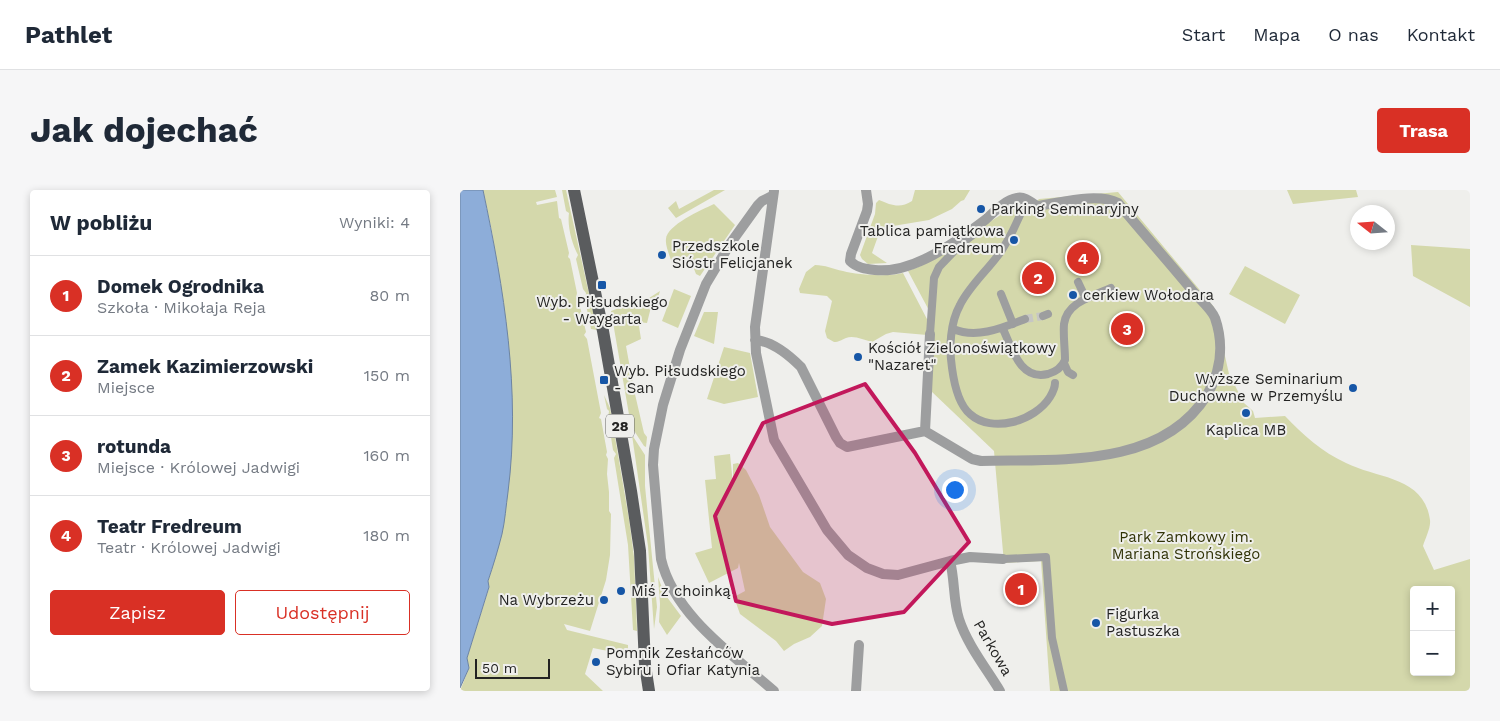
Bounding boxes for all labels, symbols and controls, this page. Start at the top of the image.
text: Pathlet [25,21,112,49]
text: Start [1182,24,1225,45]
text: Mapa [1253,24,1300,45]
text: O nas [1328,24,1379,45]
text: Kontakt [1407,24,1475,45]
button: Trasa [1377,108,1470,153]
text: Jak dojechać [30,109,258,151]
place label: Parking Seminaryjny [991,200,1139,218]
marker: Parking Seminaryjny [975,203,987,215]
north arrow [1350,205,1395,250]
text: W pobliżu [50,210,152,235]
text: Wyniki: 4 [339,213,410,232]
place label: Tablica pamiątkowa Fredreum [860,222,1005,257]
marker: Tablica pamiątkowa Fredreum [1008,234,1020,246]
place label: Przedszkole Sióstr Felicjanek [672,237,793,272]
pin: 4 [1067,239,1099,277]
marker: Przedszkole Sióstr Felicjanek [656,249,668,261]
pin: 2 [1022,259,1054,297]
text: Domek Ogrodnika [97,275,264,298]
marker: Wyb. Piłsudskiego - Waygarta [596,279,608,291]
text: 1 [63,286,69,305]
text: 80 m [369,286,410,305]
place label: cerkiew Wołodara [1083,286,1214,304]
marker: cerkiew Wołodara [1067,289,1079,301]
place label: Wyb. Piłsudskiego - Waygarta [536,293,668,328]
text: Szkoła · Mikołaja Reja [97,298,266,317]
pin: 3 [1111,310,1143,348]
place label: Kościół Zielonoświątkowy "Nazaret" [868,339,1056,374]
marker: Kościół Zielonoświątkowy "Nazaret" [852,351,864,363]
text: Zamek Kazimierzowski [97,355,313,378]
place label: Wyb. Piłsudskiego - San [614,362,746,397]
text: 2 [61,366,71,385]
text: 150 m [364,366,410,385]
place label: Wyższe Seminarium Duchowne w Przemyślu [1169,370,1343,405]
marker: Wyb. Piłsudskiego - San [598,374,610,386]
text: Miejsce [97,378,155,397]
marker: Wyższe Seminarium Duchowne w Przemyślu [1347,382,1359,394]
marker: Kaplica MB [1240,407,1252,419]
road number: 28 [606,415,634,438]
place label: Kaplica MB [1206,421,1286,439]
text: rotunda [97,435,171,458]
text: 3 [61,446,71,465]
text: 160 m [363,446,410,465]
text: Miejsce · Królowej Jadwigi [97,458,300,477]
your location [942,477,968,503]
text: Teatr Fredreum [97,515,242,538]
text: 4 [61,526,71,545]
text: 180 m [363,526,410,545]
park label: Park Zamkowy im. Mariana Strońskiego [1112,528,1260,563]
text: Teatr · Królowej Jadwigi [97,538,281,557]
pin: 1 [1005,570,1037,608]
place label: Miś z choinką [631,582,731,600]
marker: Miś z choinką [615,585,627,597]
map controls [1410,586,1455,676]
button: + [1410,586,1455,631]
button: Zapisz [50,590,225,635]
button: Udostępnij [235,590,410,635]
place label: Na Wybrzeżu [499,591,594,609]
marker: Na Wybrzeżu [598,594,610,606]
place label: Figurka Pastuszka [1106,605,1180,640]
street label: Parkowa [970,617,1016,680]
marker: Figurka Pastuszka [1090,617,1102,629]
button: − [1410,631,1455,676]
place label: Pomnik Zesłańców Sybiru i Ofiar Katynia [606,644,761,679]
scale bar [475,656,550,679]
marker: Pomnik Zesłańców Sybiru i Ofiar Katynia [590,656,602,668]
text: 50 m [482,660,517,676]

